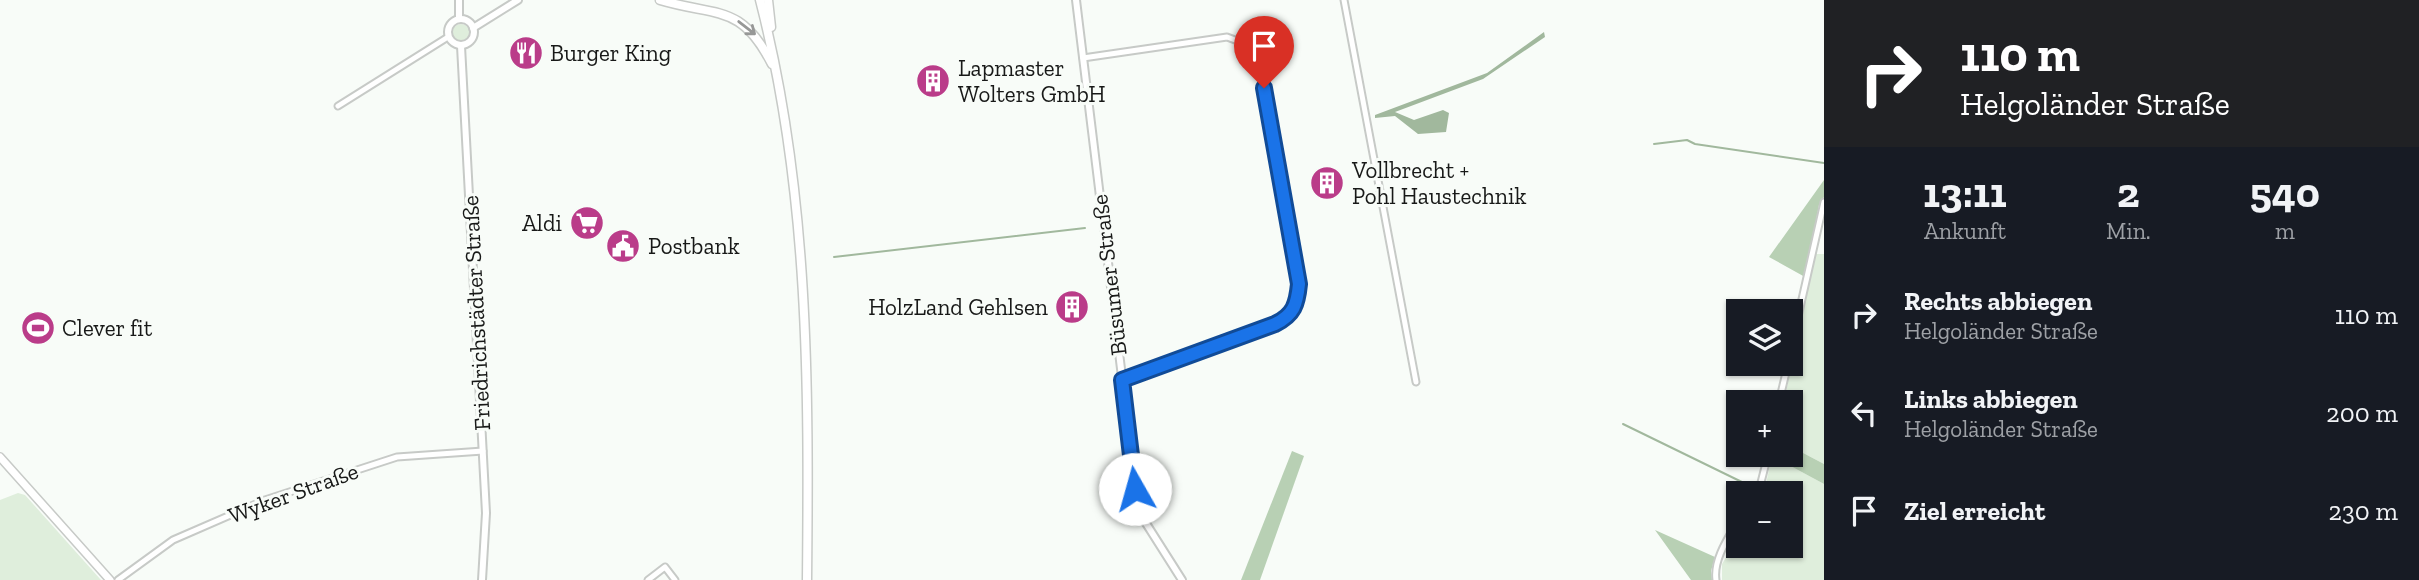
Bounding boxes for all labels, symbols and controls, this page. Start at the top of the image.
pin [1234,16,1294,88]
one-way arrow [738,21,756,36]
text: 110 m [1960,25,2080,84]
icon: arrive [1245,27,1283,65]
icon: right [1845,28,1936,119]
restaurant icon: Burger King [507,34,545,72]
place label: Burger King [550,39,672,67]
place label: Lapmaster Wolters GmbH [958,54,1106,108]
building icon: Lapmaster Wolters GmbH [914,62,952,100]
text: Helgoländer Straße [1960,85,2230,123]
place label: Vollbrecht + Pohl Haustechnik [1351,156,1526,210]
building icon: Vollbrecht + Pohl Haustechnik [1308,164,1346,202]
text: 13:11 [1923,167,2007,218]
text: 2 [2117,167,2140,218]
text: 540 [2250,167,2320,218]
street label: Büsumer Straße [1085,193,1133,357]
street label: Friedrichstädter Straße [456,195,496,431]
supermarket icon: Aldi [568,204,606,242]
place label: Aldi [522,209,562,237]
text: Ankunft [1924,217,2006,245]
text: Min. [2106,217,2151,245]
text: m [2275,217,2295,245]
public building icon: Postbank [604,227,642,265]
place label: Postbank [648,232,740,260]
text: Rechts abbiegen [1904,285,2092,317]
building icon: HolzLand Gehlsen [1053,288,1091,326]
place label: HolzLand Gehlsen [868,293,1048,321]
icon: right [1845,296,1883,334]
map controls [1726,299,1803,558]
button: layers [1726,299,1803,376]
text: 110 m [2335,299,2398,331]
sports icon: Clever fit [19,309,57,347]
place label: Clever fit [62,314,153,342]
text: Helgoländer Straße [1904,317,2098,345]
text: Links abbiegen [1904,383,2078,415]
button: + [1726,390,1803,467]
icon: left [1845,394,1883,432]
text: 200 m [2326,397,2398,429]
text: Helgoländer Straße [1904,415,2098,443]
position arrow [1098,452,1172,526]
street label: Wyker Straße [224,457,362,529]
button: − [1726,481,1803,558]
icon: arrive [1845,492,1883,530]
text: Ziel erreicht [1904,495,2045,527]
text: 230 m [2329,495,2398,527]

